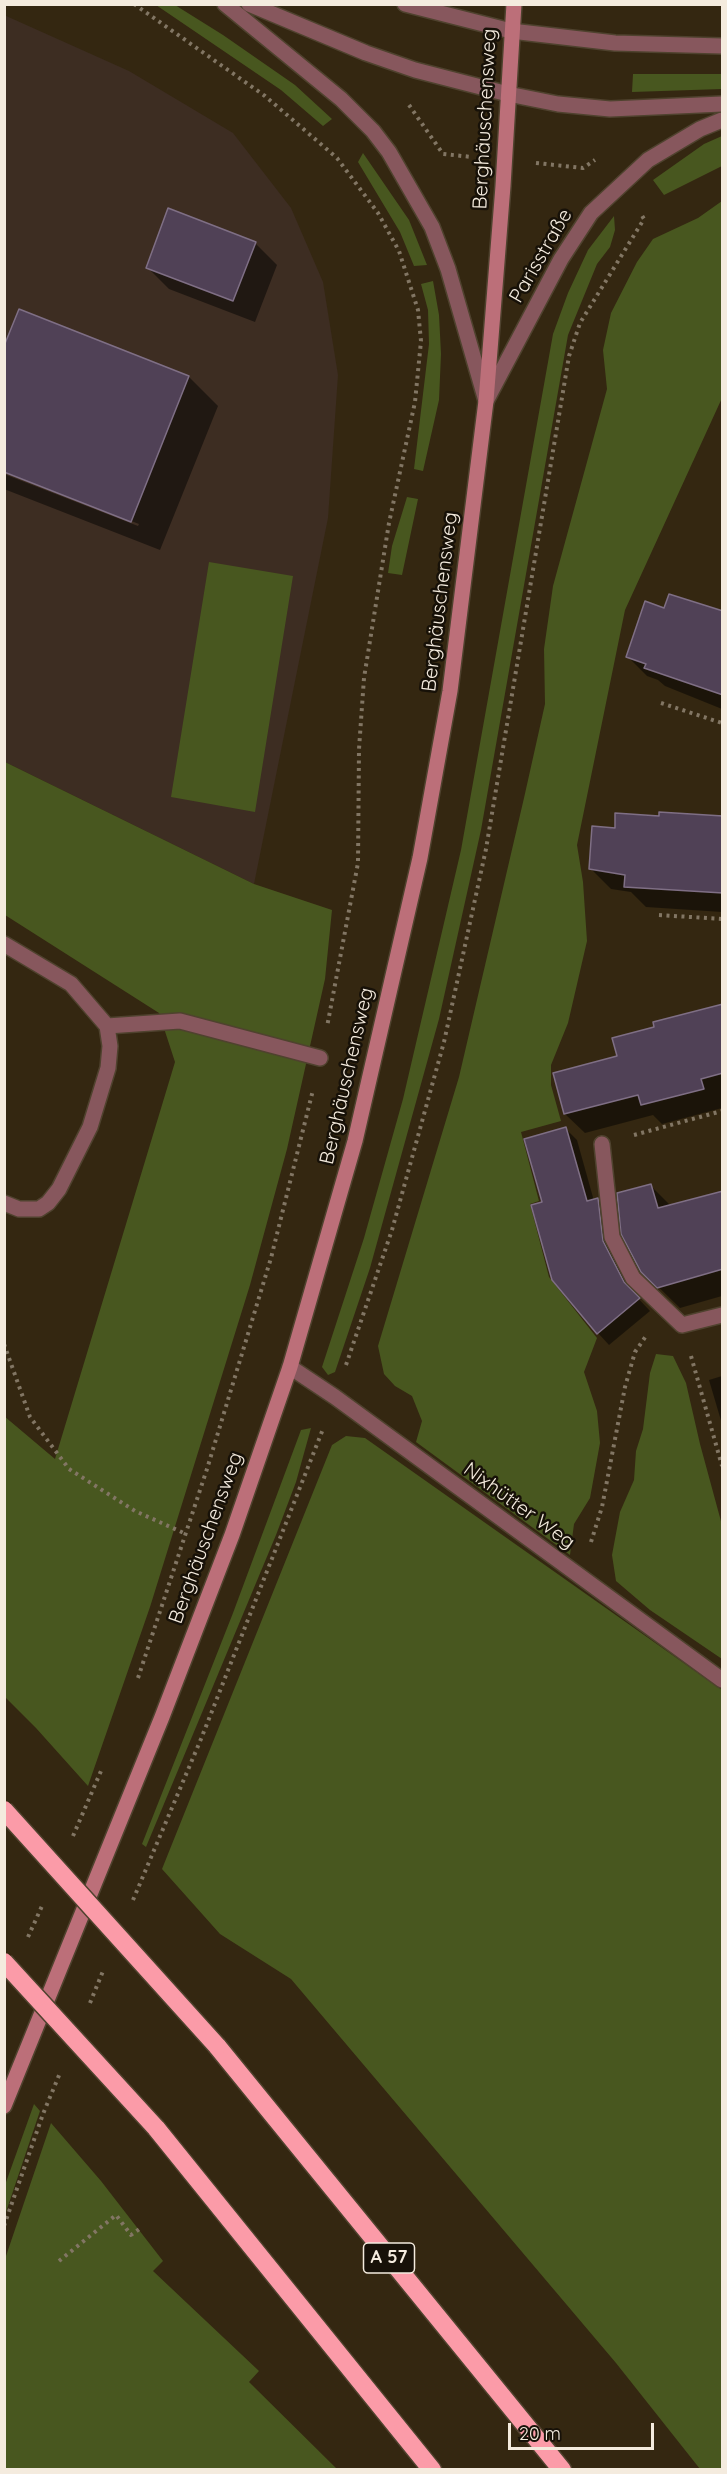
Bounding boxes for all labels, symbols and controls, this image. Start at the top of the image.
street label: Berghäuschensweg [468,28,502,210]
street label: Parisstraße [504,205,578,307]
street label: Berghäuschensweg [417,511,463,693]
street label: Berghäuschensweg [315,985,379,1167]
street label: Berghäuschensweg [164,1449,248,1627]
street label: Nixhütter Weg [459,1458,579,1554]
road number: A 57 [364,2243,414,2273]
scale bar [511,2411,656,2449]
text: 20 m [519,2422,561,2445]

